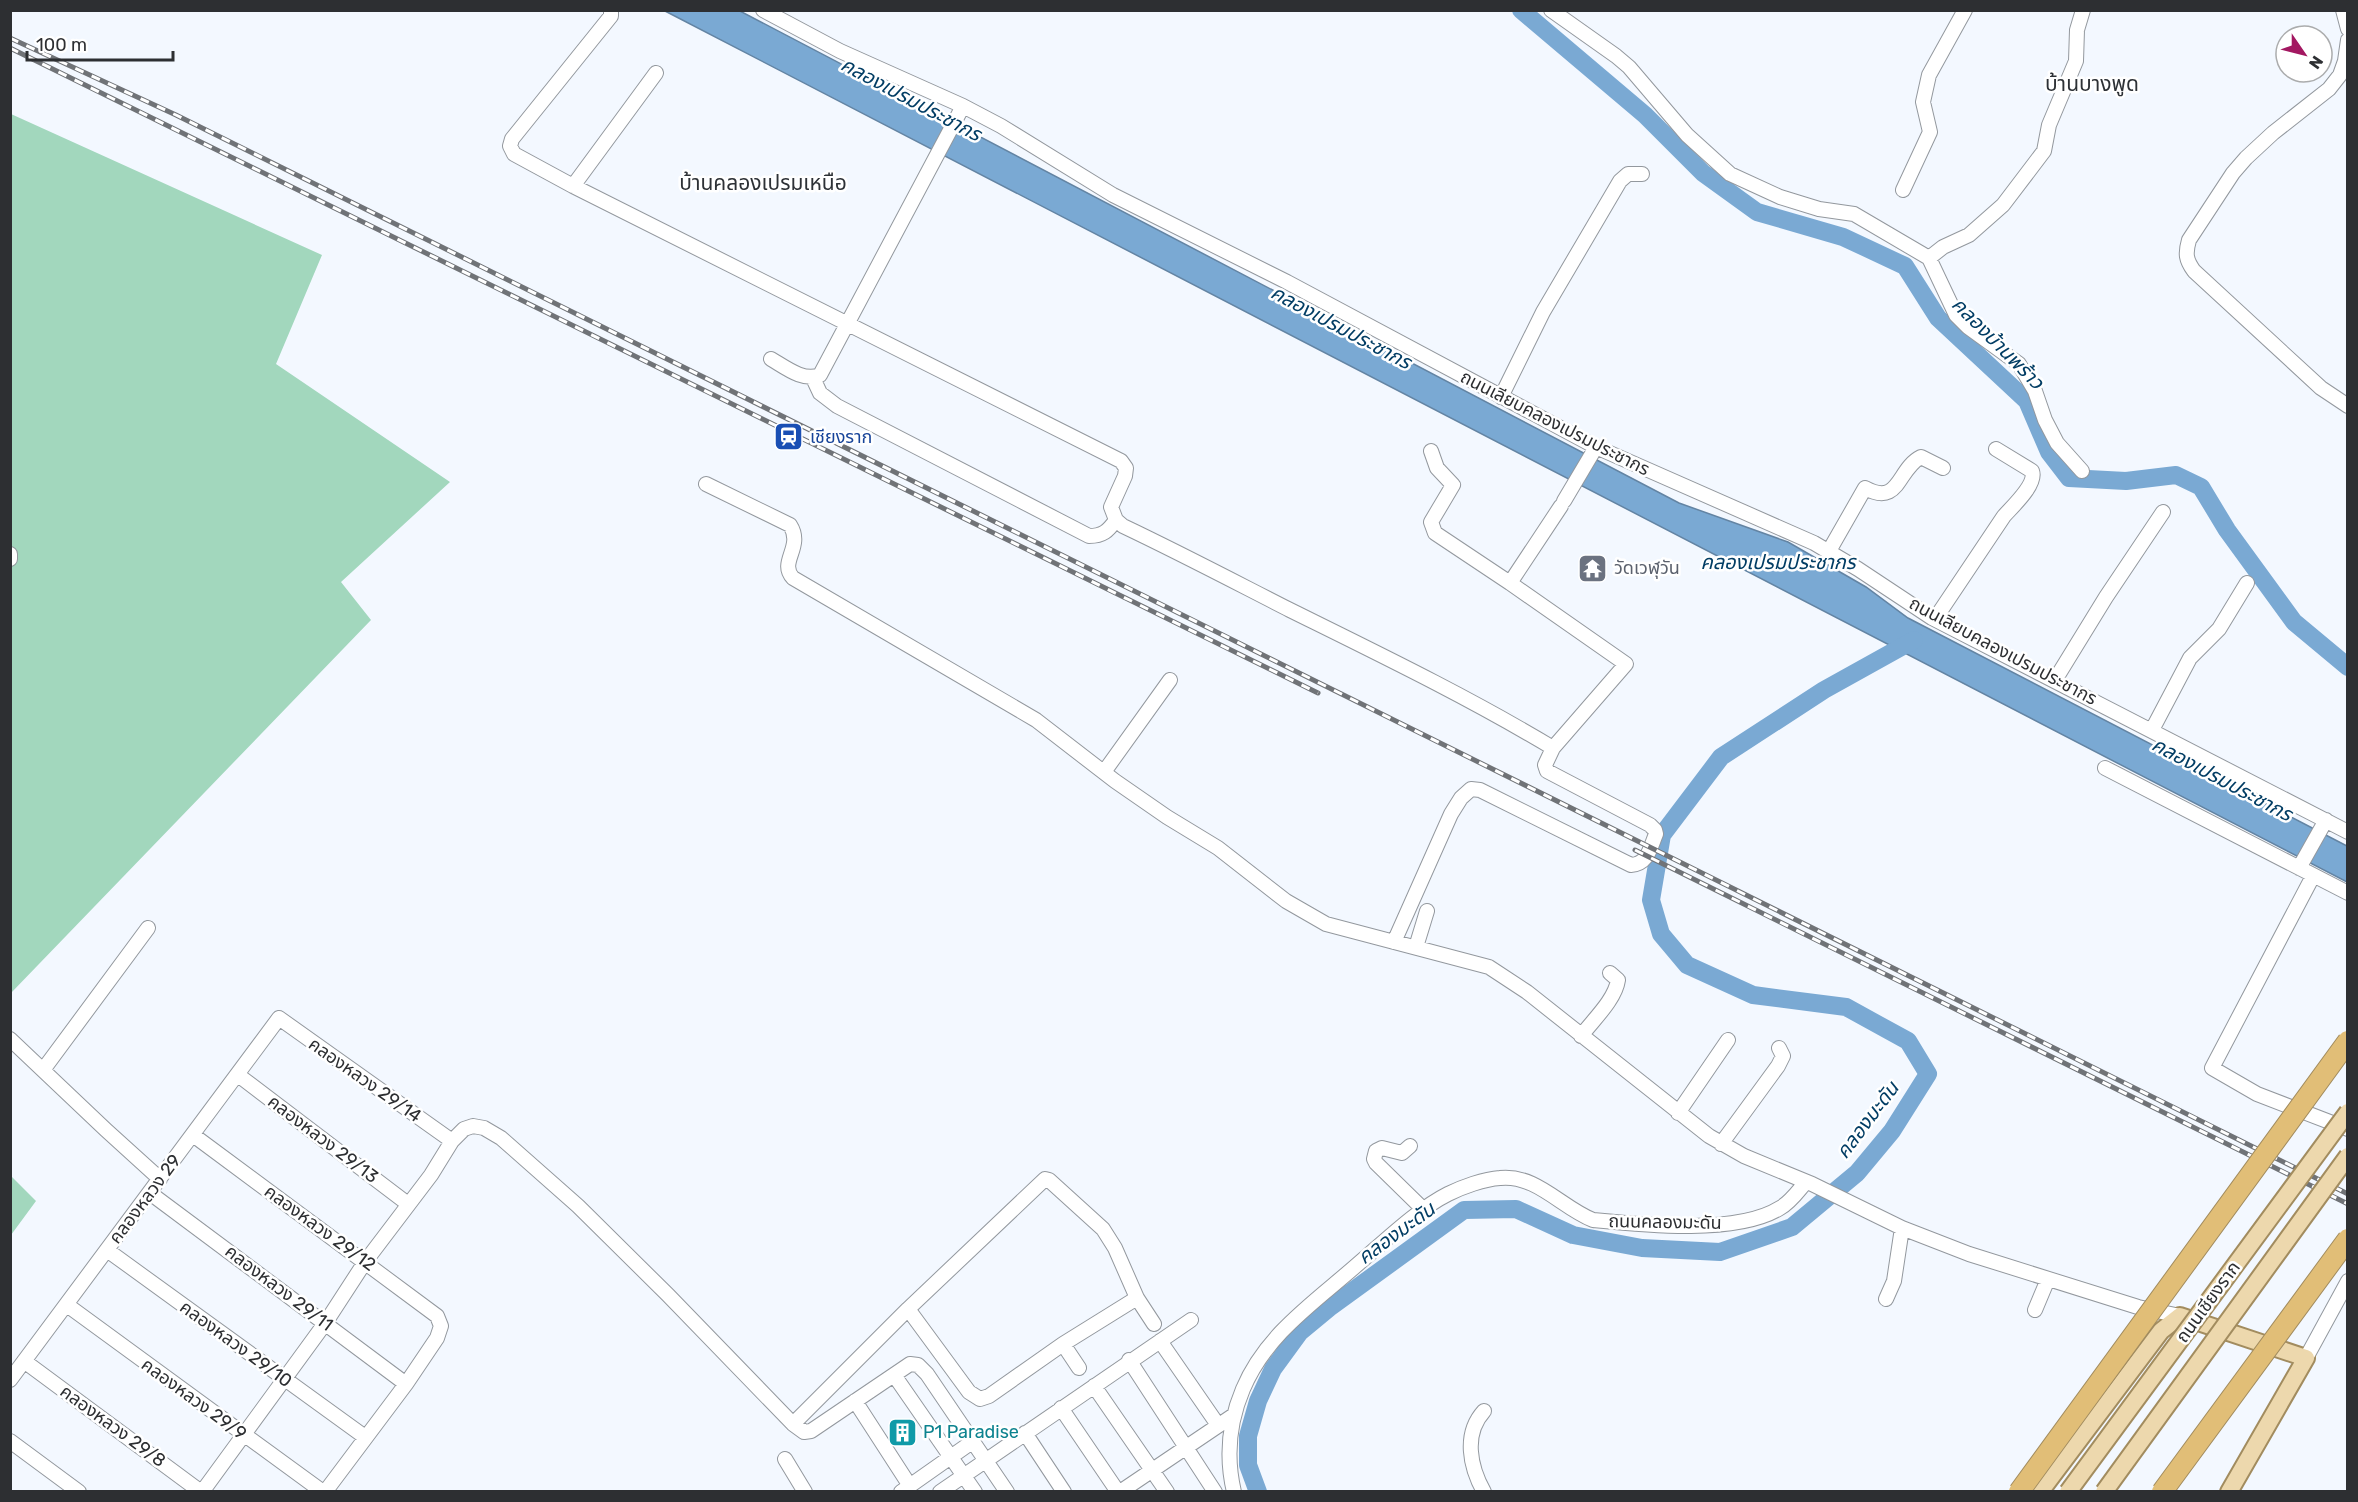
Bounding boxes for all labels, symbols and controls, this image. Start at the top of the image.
scale bar [27,24,172,62]
north arrow [2274,24,2334,84]
text: 100 m [36,34,87,56]
water label: คลองเปรมประชากร [837,52,986,147]
text: N [2305,52,2327,72]
district label: บ้านบางพูด [2045,71,2139,97]
district label: บ้านคลองเปรมเหนือ [679,170,847,195]
water label: คลองเปรมประชากร [1267,280,1416,375]
water label: คลองบ้านพร้าว [1947,292,2050,395]
street label: ถนนเลียบคลองเปรมประชากร [1457,366,1654,480]
station icon: เชียงราก [773,421,805,453]
place label: เชียงราก [810,426,872,448]
water label: คลองเปรมประชากร [1700,550,1857,574]
temple icon: วัดเวฬุวัน [1577,552,1609,584]
place label: วัดเวฬุวัน [1614,557,1680,579]
street label: ถนนเลียบคลองเปรมประชากร [1905,592,2101,710]
water label: คลองเปรมประชากร [2148,732,2297,827]
street label: คลองหลวง 29/14 [304,1033,426,1127]
water label: คลองมะดัน [1830,1076,1905,1163]
street label: คลองหลวง 29/13 [263,1090,383,1188]
street label: คลองหลวง 29 [104,1150,186,1248]
street label: คลองหลวง 29/12 [260,1180,380,1276]
water label: คลองมะดัน [1353,1196,1441,1269]
street label: ถนนคลองมะดัน [1608,1210,1722,1234]
street label: คลองหลวง 29/11 [221,1240,337,1336]
street label: ถนนเชียงราก [2171,1257,2245,1347]
street label: คลองหลวง 29/10 [176,1296,296,1392]
street label: คลองหลวง 29/9 [137,1353,251,1445]
street label: คลองหลวง 29/8 [56,1380,170,1472]
building icon: P1 Paradise [886,1416,918,1448]
place label: P1 Paradise [923,1421,1019,1443]

